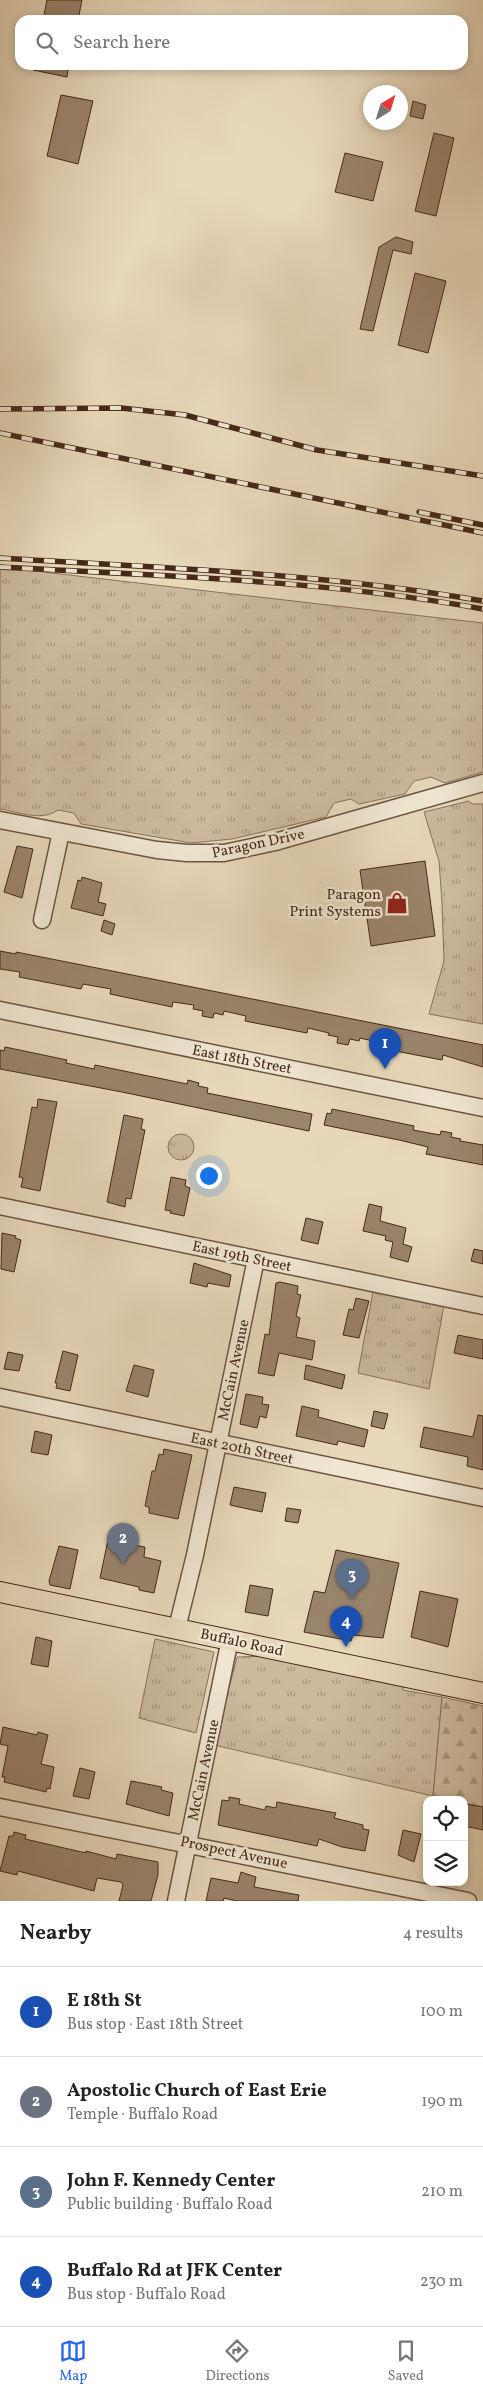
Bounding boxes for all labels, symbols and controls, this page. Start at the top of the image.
search box [15,15,468,70]
icon: search [33,29,61,57]
text: Search here [73,30,170,56]
north arrow [363,85,408,130]
street label: Paragon Drive [210,824,307,865]
place label: Paragon Print Systems [290,885,381,923]
shop icon: Paragon Print Systems [384,890,410,916]
pin: 1 [369,1028,401,1069]
street label: East 18th Street [190,1041,293,1080]
your location [196,1163,222,1189]
street label: East 19th Street [190,1237,293,1278]
street label: McCain Avenue [213,1318,255,1423]
street label: East 20th Street [188,1428,295,1471]
pin: 2 [107,1523,139,1564]
pin: 3 [336,1559,368,1600]
pin: 4 [330,1606,362,1647]
street label: Buffalo Road [198,1624,285,1663]
street label: McCain Avenue [183,1718,225,1823]
map controls [423,1796,468,1886]
button: locate [423,1796,468,1841]
street label: Prospect Avenue [178,1832,289,1875]
button: layers [423,1841,468,1886]
text: Nearby [20,1919,91,1948]
text: 4 results [403,1923,463,1945]
text: E 18th St [67,1988,142,2014]
text: 1 [33,2001,39,2023]
text: 100 m [420,2001,463,2023]
text: Bus stop · East 18th Street [67,2014,243,2036]
text: Apostolic Church of East Erie [67,2078,327,2104]
text: 2 [32,2091,40,2113]
text: 190 m [421,2091,463,2113]
text: Temple · Buffalo Road [67,2104,218,2126]
text: John F. Kennedy Center [67,2168,275,2194]
text: 3 [32,2181,40,2203]
text: 210 m [421,2181,463,2203]
text: Public building · Buffalo Road [67,2194,273,2216]
text: Buffalo Rd at JFK Center [67,2258,282,2284]
text: 4 [31,2271,41,2293]
text: 230 m [420,2271,463,2293]
text: Bus stop · Buffalo Road [67,2284,226,2306]
tab: Map [59,2337,87,2386]
tab: Directions [205,2337,270,2386]
tab: Saved [388,2337,424,2386]

